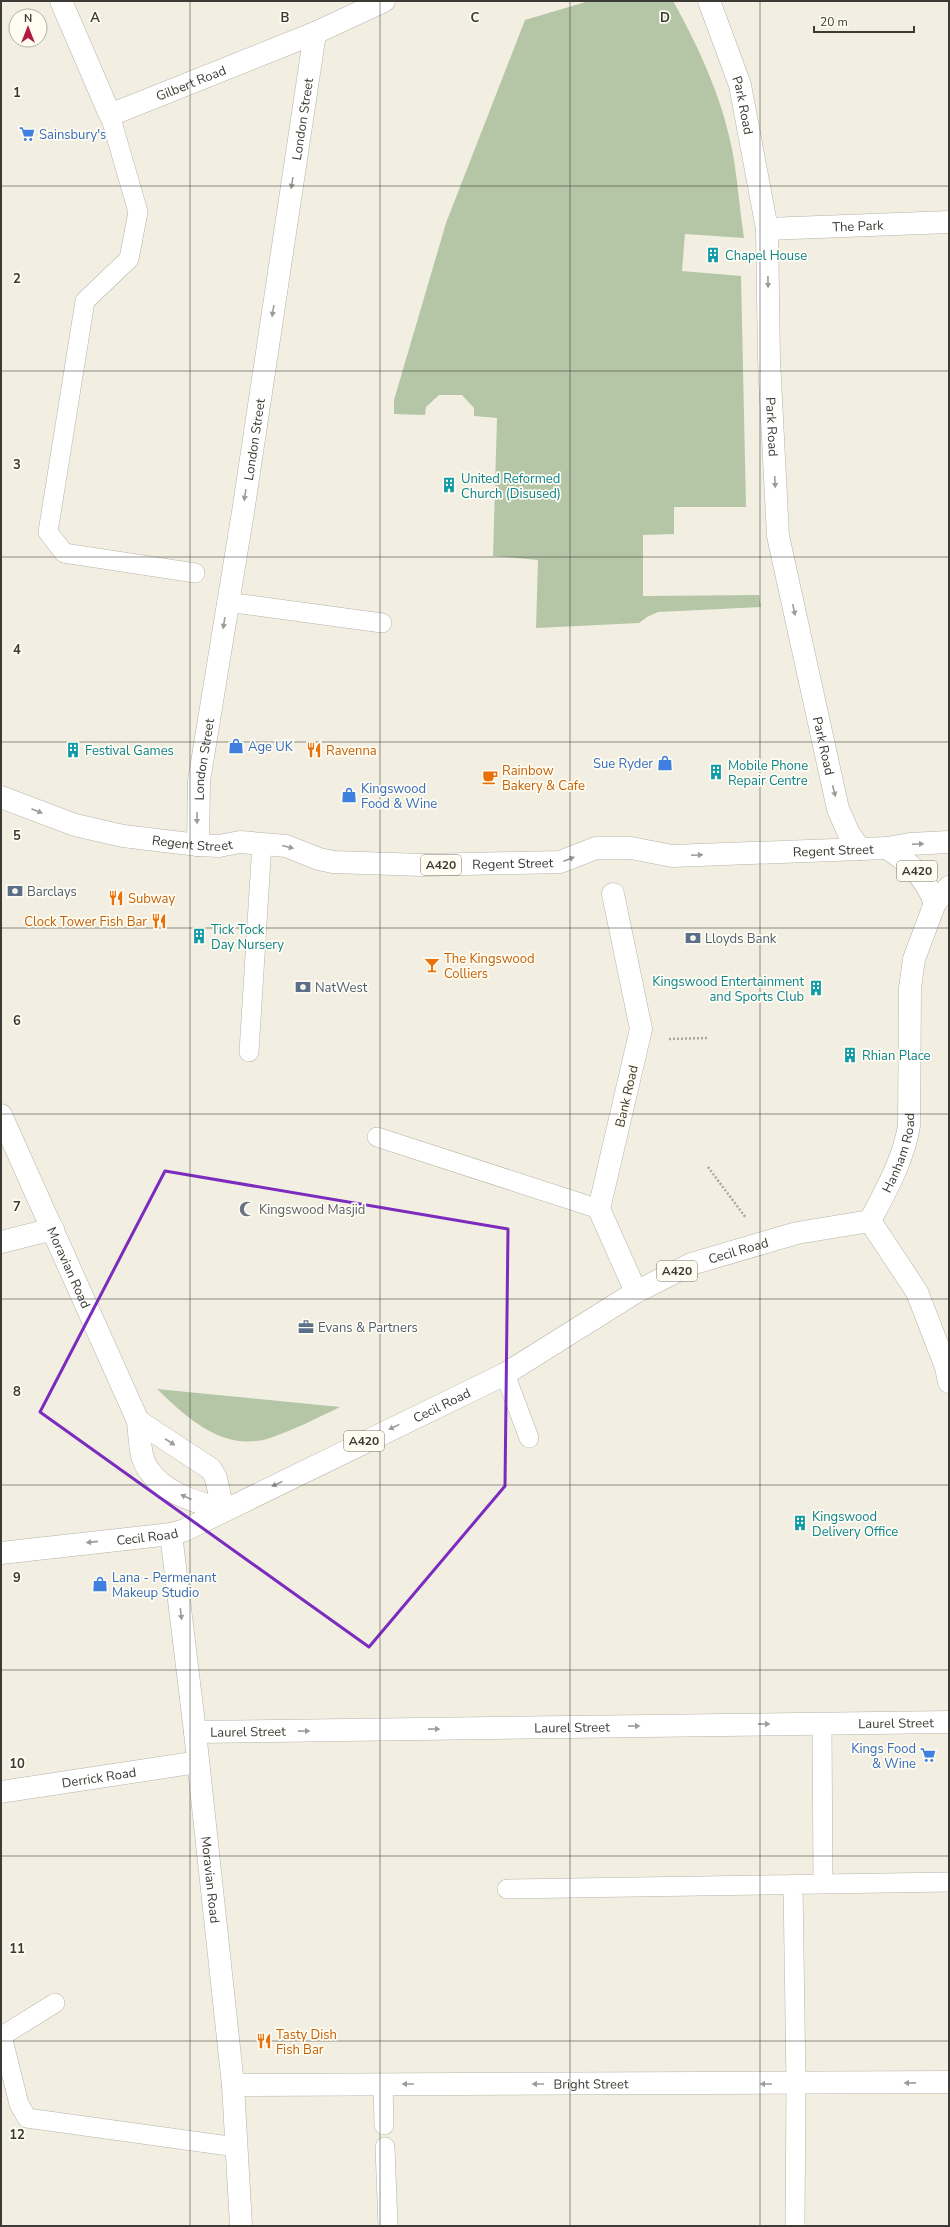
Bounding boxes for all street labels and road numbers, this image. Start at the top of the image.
street label: Gilbert Road [153,62,229,106]
street label: Park Road [727,73,757,136]
street label: London Street [288,76,318,161]
street label: The Park [832,217,885,236]
street label: London Street [240,397,270,482]
street label: Park Road [761,397,782,457]
street label: Park Road [808,715,838,777]
street label: London Street [191,717,219,801]
street label: Regent Street [151,832,235,856]
street label: Regent Street [792,840,874,862]
street label: Regent Street [472,854,554,874]
road number: A420 [421,855,461,875]
road number: A420 [897,861,937,881]
street label: Bank Road [611,1063,643,1129]
street label: Hanham Road [878,1113,919,1196]
street label: Moravian Road [42,1224,94,1311]
street label: Cecil Road [706,1234,771,1268]
road number: A420 [657,1261,697,1281]
street label: Cecil Road [410,1384,474,1427]
road number: A420 [344,1431,384,1451]
street label: Cecil Road [116,1524,180,1550]
street label: Laurel Street [858,1714,934,1733]
street label: Laurel Street [534,1718,610,1738]
street label: Laurel Street [210,1723,286,1742]
street label: Derrick Road [61,1764,137,1793]
street label: Moravian Road [196,1835,224,1924]
street label: Bright Street [553,2075,629,2094]

